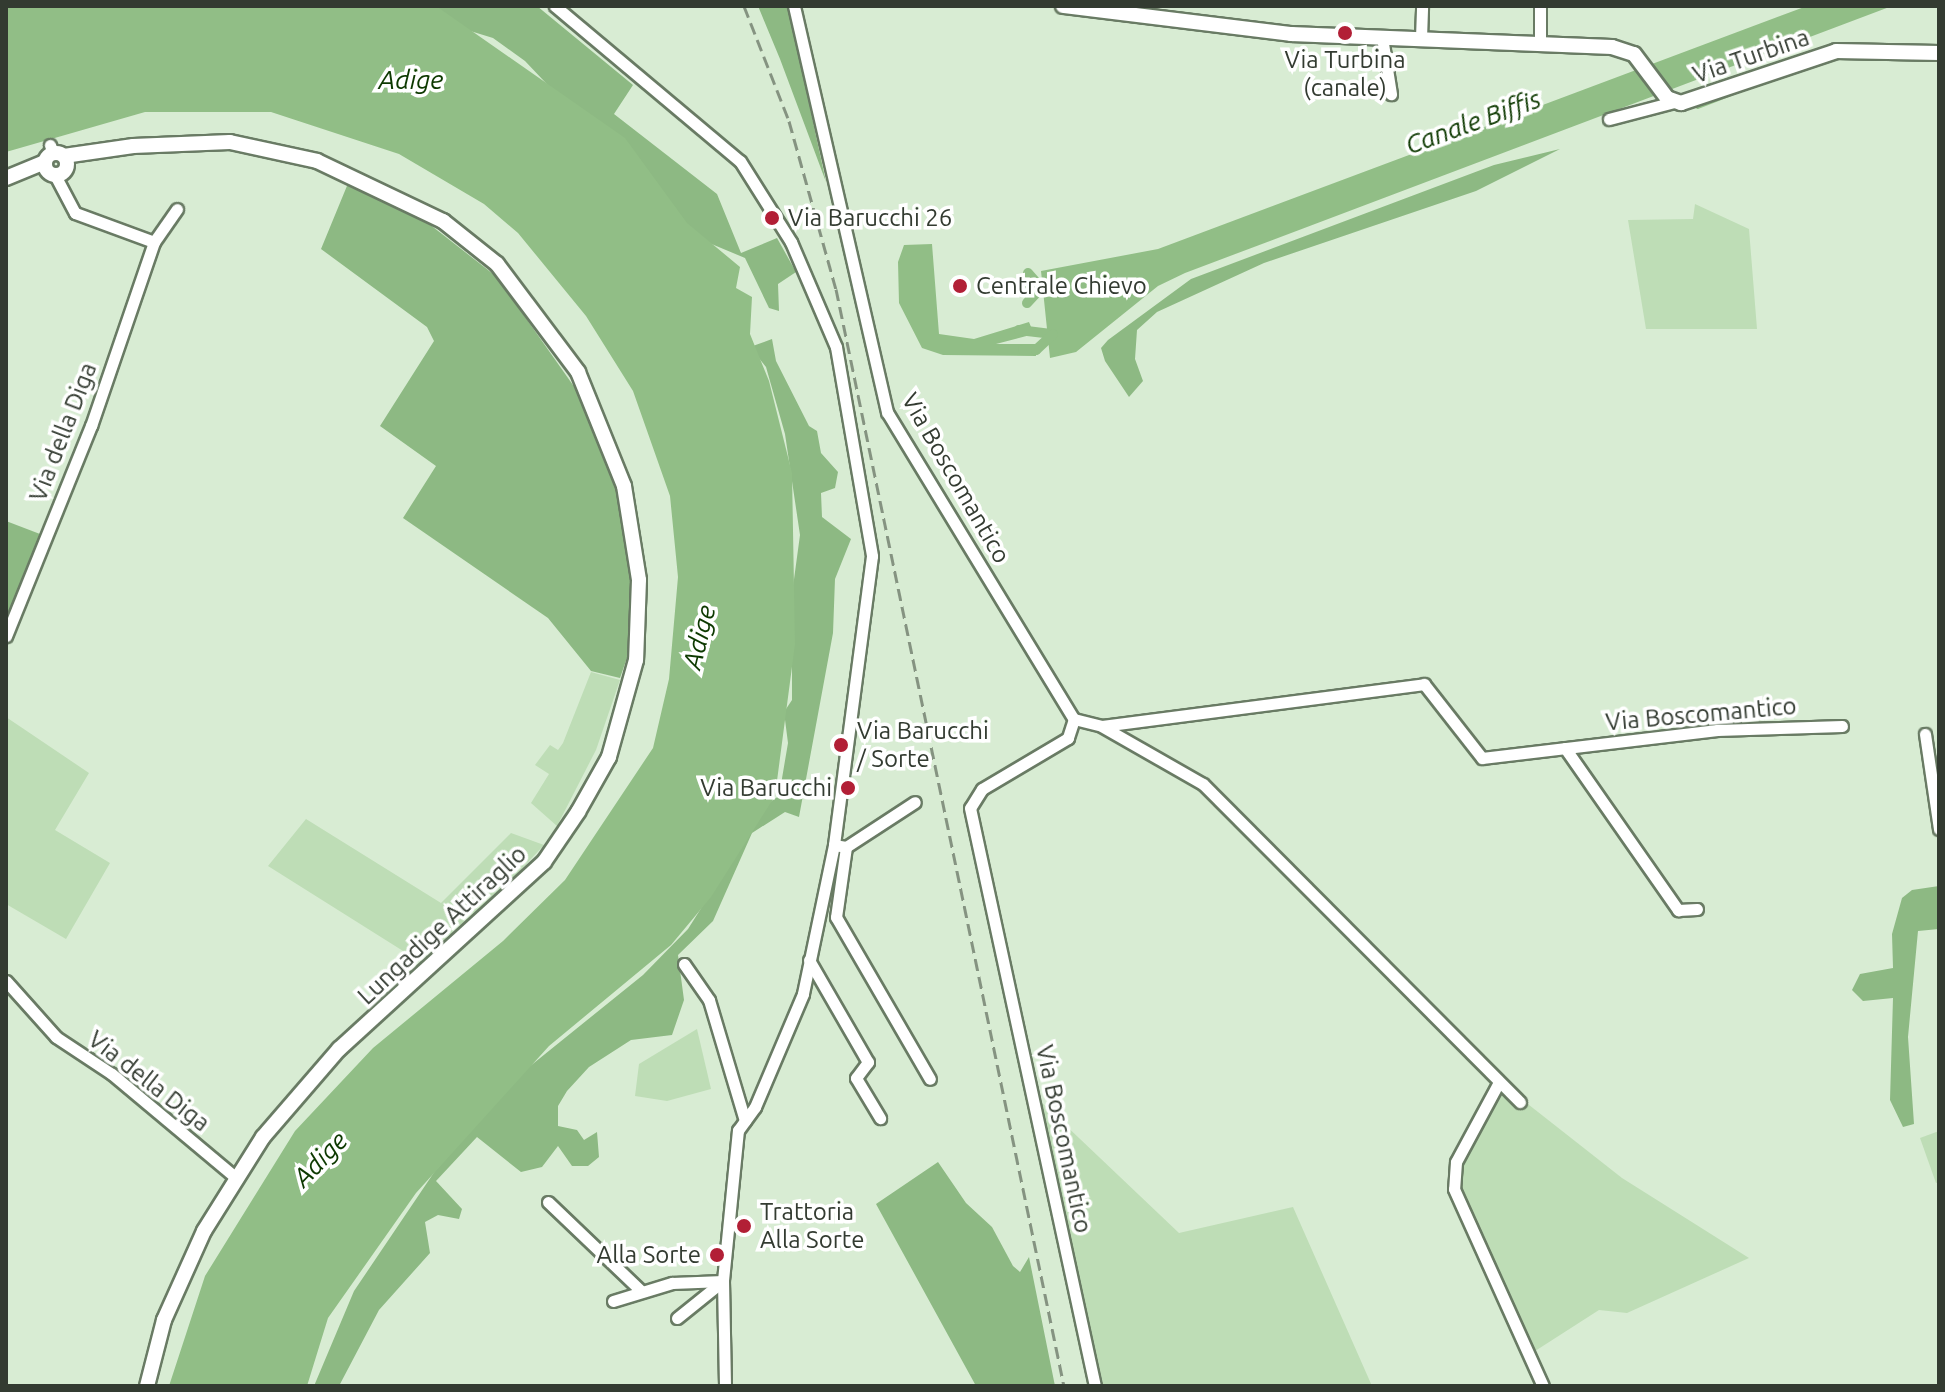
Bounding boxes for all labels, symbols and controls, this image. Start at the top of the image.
street label: Via Turbina [1689,23,1813,89]
marker: Via Turbina (canale) [1336,24,1354,42]
place label: Via Turbina (canale) [1284,46,1406,102]
water label: Adige [379,64,443,96]
water label: Canale Biffis [1401,83,1545,161]
place label: Via Barucchi 26 [788,204,952,232]
marker: Via Barucchi 26 [763,209,781,227]
place label: Centrale Chievo [976,272,1147,300]
marker: Centrale Chievo [951,277,969,295]
street label: Via della Diga [23,359,103,505]
street label: Via Boscomantico [896,388,1016,568]
water label: Adige [676,602,722,672]
street label: Via Boscomantico [1604,691,1798,737]
place label: Via Barucchi / Sorte [857,717,989,773]
marker: Via Barucchi / Sorte [832,736,850,754]
place label: Via Barucchi [700,774,832,802]
marker: Via Barucchi [839,779,857,797]
street label: Lungadige Attiraglio [352,840,532,1010]
street label: Via della Diga [82,1025,216,1137]
street label: Via Boscomantico [1030,1042,1098,1236]
water label: Adige [286,1125,354,1193]
place label: Trattoria Alla Sorte [760,1198,864,1254]
marker: Trattoria Alla Sorte [735,1217,753,1235]
place label: Alla Sorte [597,1241,701,1269]
marker: Alla Sorte [708,1246,726,1264]

